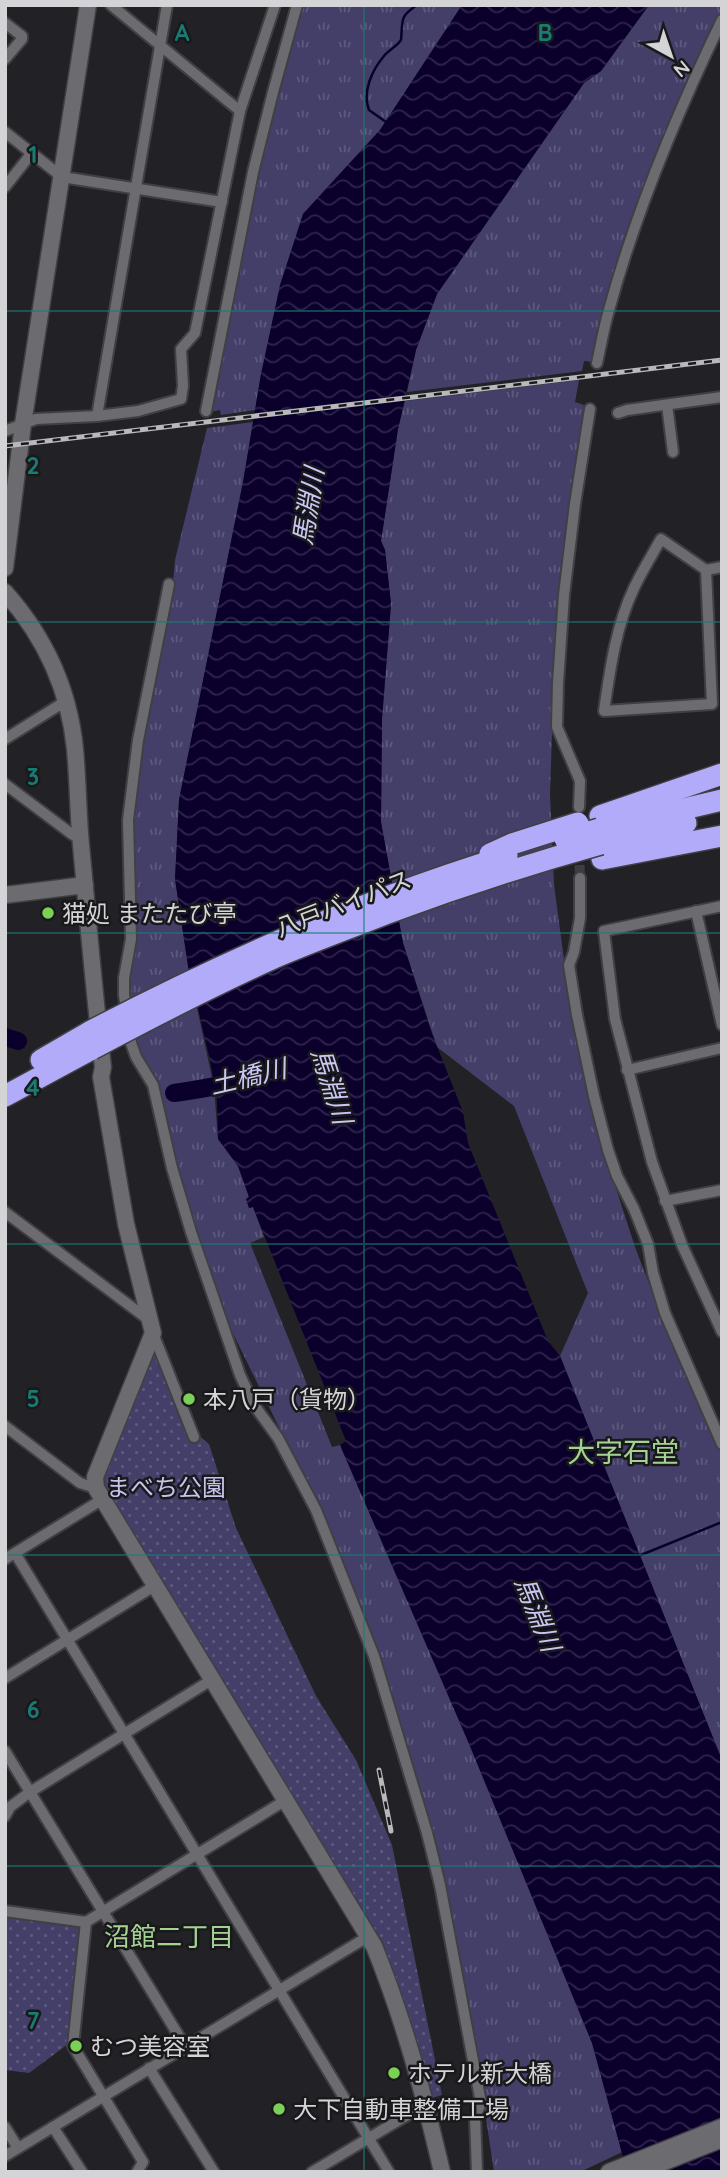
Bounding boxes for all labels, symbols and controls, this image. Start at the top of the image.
text: A [175,18,190,47]
text: B [537,18,553,47]
north arrow [636,21,706,91]
text: N [669,55,695,83]
text: 1 [29,140,37,169]
text: 2 [26,451,40,480]
water label: 馬淵川 [286,462,331,547]
text: 3 [27,762,39,791]
street label: 八戸バイパス [271,863,415,943]
place label: 猫処 またたび亭 [62,898,237,928]
marker: 猫処 またたび亭 [40,905,56,921]
water label: 馬淵川 [304,1044,361,1131]
water label: 土橋川 [206,1050,293,1101]
text: 4 [26,1073,40,1102]
text: 5 [26,1384,40,1413]
place label: 本八戸（貨物） [203,1384,371,1414]
marker: 本八戸（貨物） [181,1391,197,1407]
district label: 大字石堂 [567,1434,679,1469]
park label: まべち公園 [106,1472,226,1502]
water label: 馬淵川 [508,1572,569,1659]
text: 6 [27,1695,39,1724]
district label: 沼館二丁目 [104,1920,234,1953]
text: 7 [27,2006,40,2035]
place label: むつ美容室 [90,2031,210,2061]
marker: むつ美容室 [68,2038,84,2054]
place label: ホテル新大橋 [408,2058,552,2088]
marker: ホテル新大橋 [386,2065,402,2081]
place label: 大下自動車整備工場 [293,2094,509,2124]
marker: 大下自動車整備工場 [271,2101,287,2117]

